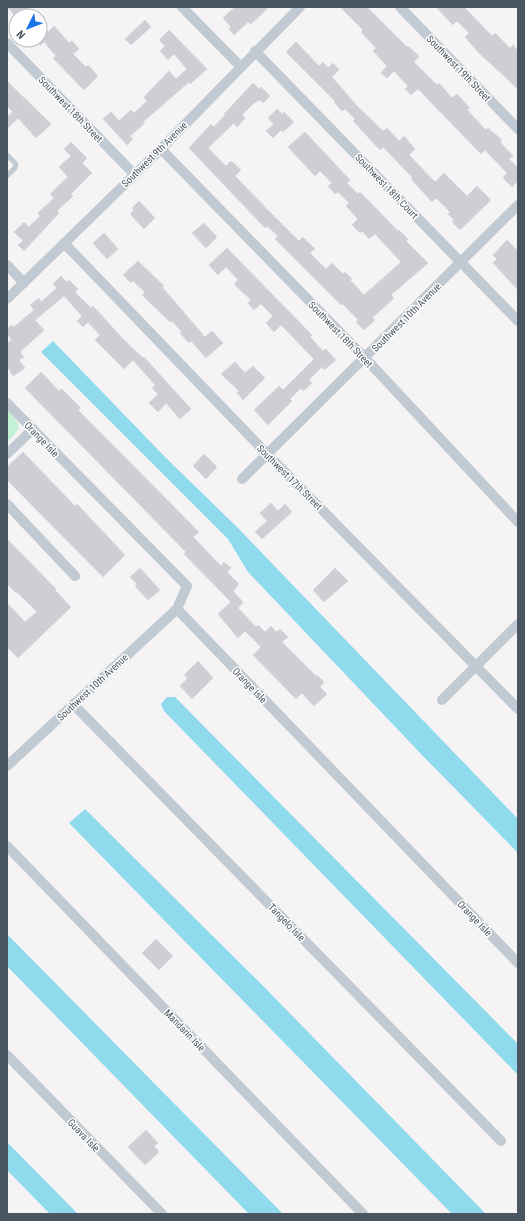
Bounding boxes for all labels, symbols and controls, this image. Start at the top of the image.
north arrow [8,8,48,48]
text: N [14,27,28,41]
street label: Southwest 19th Street [424,33,493,104]
street label: Southwest 18th Street [36,74,105,145]
street label: Southwest 9th Avenue [119,119,189,189]
street label: Southwest 18th Court [353,152,420,221]
street label: Southwest 10th Avenue [370,281,443,354]
street label: Southwest 18th Street [306,299,375,370]
street label: Orange Isle [22,420,61,459]
street label: Southwest 17th Street [255,443,324,512]
street label: Southwest 10th Avenue [55,652,130,723]
street label: Orange Isle [230,666,269,705]
street label: Orange Isle [455,899,494,938]
street label: Tangelo Isle [266,901,307,943]
street label: Mandarin Isle [162,1007,207,1054]
street label: Guava Isle [66,1117,102,1154]

